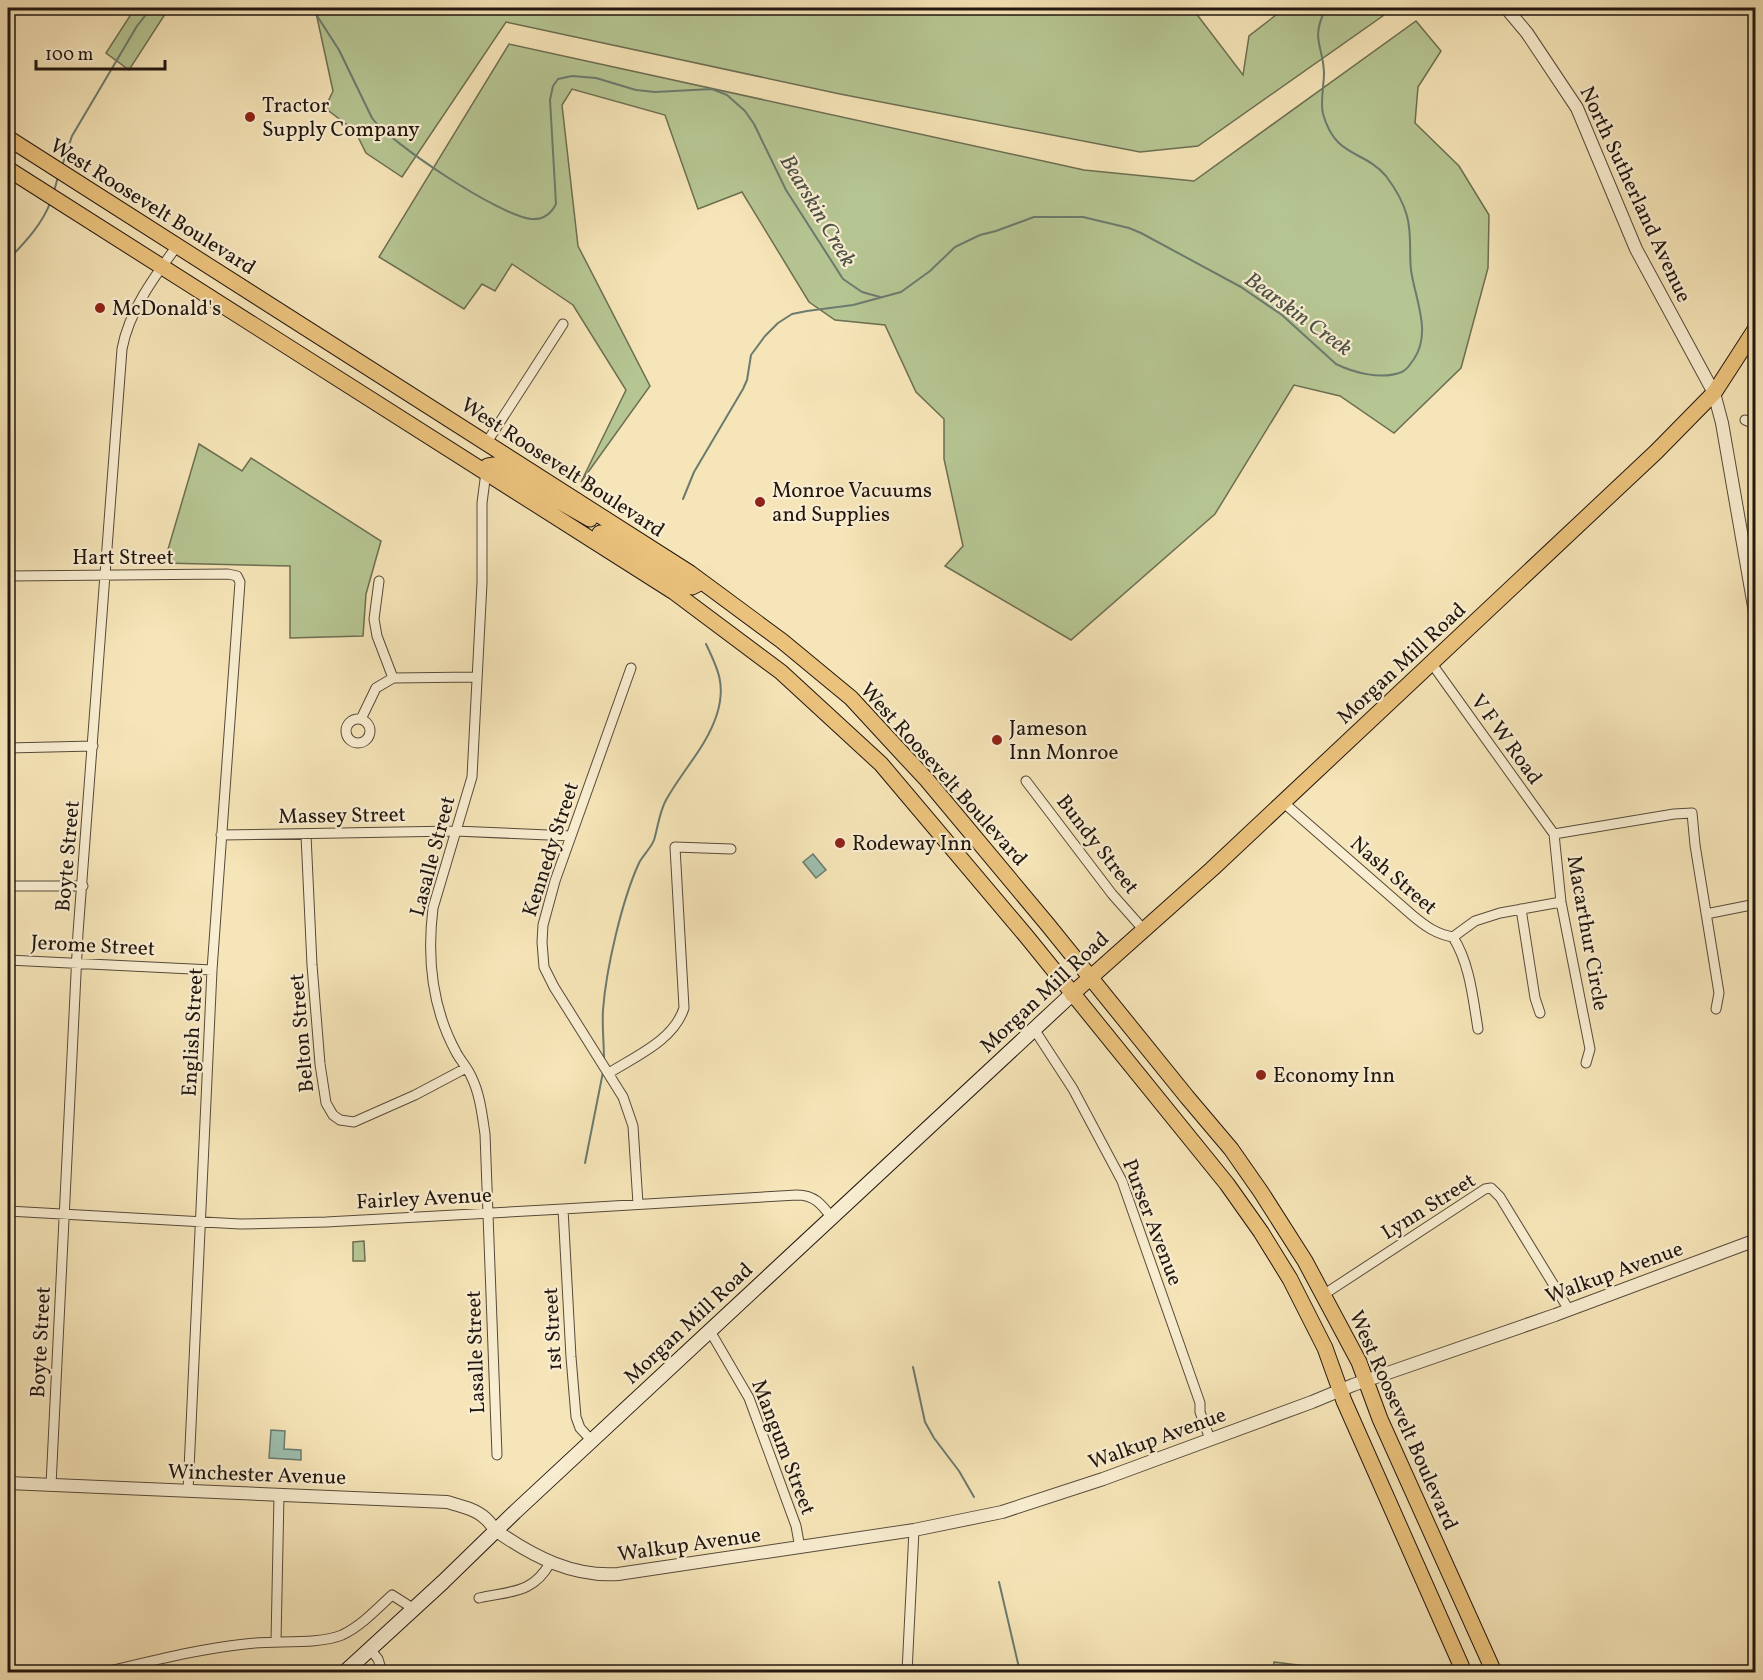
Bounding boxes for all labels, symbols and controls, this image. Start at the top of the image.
scale bar [36,33,165,71]
text: 100 m [45,43,94,68]
street label: North Sutherland Avenue [1572,82,1698,308]
place label: Tractor Supply Company [262,92,420,145]
marker: Tractor Supply Company [243,110,257,124]
street label: West Roosevelt Boulevard [44,132,261,283]
water label: Bearskin Creek [771,149,863,273]
water label: Bearskin Creek [1237,265,1358,365]
place label: McDonald's [112,295,221,324]
marker: McDonald's [93,301,107,315]
street label: West Roosevelt Boulevard [455,391,670,545]
place label: Monroe Vacuums and Supplies [772,477,932,530]
marker: Monroe Vacuums and Supplies [753,495,767,509]
street label: Hart Street [72,544,174,573]
street label: Morgan Mill Road [1331,597,1473,732]
street label: West Roosevelt Boulevard [853,677,1033,873]
street label: V F W Road [1463,689,1548,791]
place label: Jameson Inn Monroe [1009,715,1119,768]
marker: Jameson Inn Monroe [990,733,1004,747]
street label: Kennedy Street [516,778,587,921]
street label: Bundy Street [1049,789,1145,901]
street label: Lasalle Street [403,793,463,920]
street label: Boyte Street [49,799,88,913]
street label: Massey Street [278,801,406,832]
place label: Rodeway Inn [852,830,972,859]
street label: Nash Street [1343,830,1443,922]
marker: Rodeway Inn [833,836,847,850]
street label: Macarthur Circle [1559,853,1614,1013]
street label: Morgan Mill Road [974,926,1116,1061]
street label: Jerome Street [30,929,156,964]
street label: English Street [176,967,211,1097]
street label: Belton Street [283,972,322,1094]
place label: Economy Inn [1273,1062,1395,1091]
marker: Economy Inn [1254,1068,1268,1082]
street label: Purser Avenue [1114,1155,1189,1290]
street label: Lynn Street [1376,1167,1481,1248]
street label: Fairley Avenue [355,1181,493,1218]
street label: Walkup Avenue [1542,1235,1687,1312]
street label: Morgan Mill Road [618,1257,760,1392]
street label: Boyte Street [24,1286,59,1399]
street label: 1st Street [537,1286,570,1371]
street label: Lasalle Street [460,1290,493,1414]
street label: West Roosevelt Boulevard [1341,1306,1464,1535]
street label: Mangum Street [743,1376,822,1519]
street label: Walkup Avenue [1085,1401,1230,1478]
street label: Winchester Avenue [167,1458,347,1493]
street label: Walkup Avenue [616,1521,763,1570]

